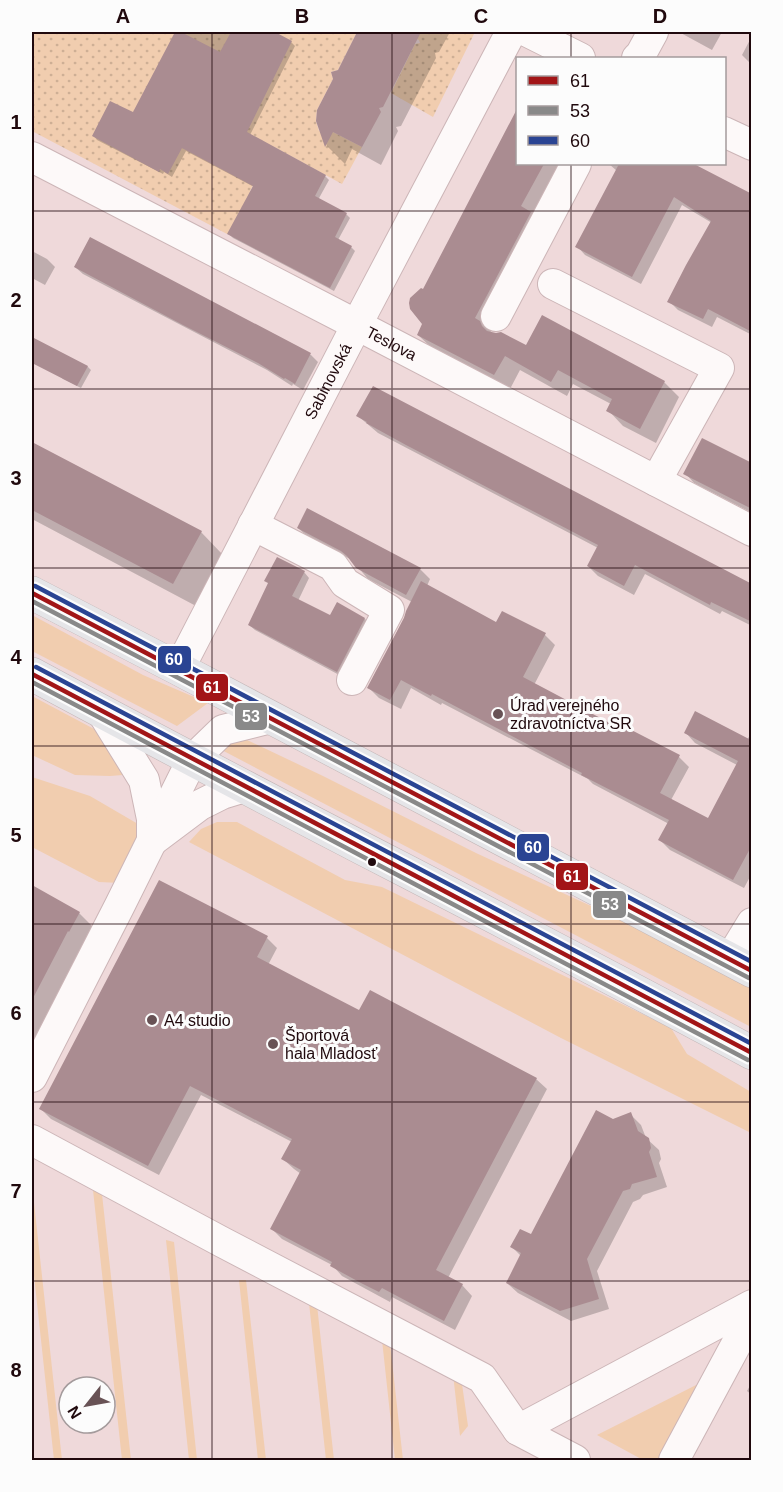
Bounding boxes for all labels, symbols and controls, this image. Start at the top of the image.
text: A [116,5,130,27]
text: B [295,5,309,27]
text: C [474,5,488,27]
text: D [653,5,667,27]
legend [516,57,726,165]
text: 61 [570,71,590,91]
text: 53 [570,101,590,121]
text: 1 [10,111,22,133]
text: 60 [570,131,590,151]
text: 2 [10,289,22,311]
street label: Teslova [364,323,420,363]
street label: Sabinovská [301,340,354,422]
text: 3 [10,467,22,489]
line badge: 60 [157,645,192,674]
text: 4 [10,646,22,668]
text: 60 [165,651,183,668]
line badge: 61 [195,673,229,702]
text: 61 [203,679,221,696]
place label: Úrad verejného zdravotníctva SR [510,696,632,732]
line badge: 53 [234,702,268,731]
marker: Úrad verejného zdravotníctva SR [491,707,505,721]
text: 53 [242,708,260,725]
text: 5 [10,824,22,846]
line badge: 60 [516,833,550,862]
text: 60 [524,839,542,856]
unlabelled marker [366,856,378,868]
line badge: 61 [555,862,589,891]
text: 61 [563,868,581,885]
line badge: 53 [592,890,627,919]
text: 53 [601,896,619,913]
text: 6 [10,1002,22,1024]
place label: A4 studio [164,1012,231,1029]
marker: A4 studio [145,1013,159,1027]
place label: Športová hala Mladosť [285,1026,378,1062]
marker: Športová hala Mladosť [266,1037,280,1051]
text: 7 [10,1180,22,1202]
text: 8 [10,1359,22,1381]
north arrow [57,1375,117,1435]
text: N [64,1403,85,1422]

